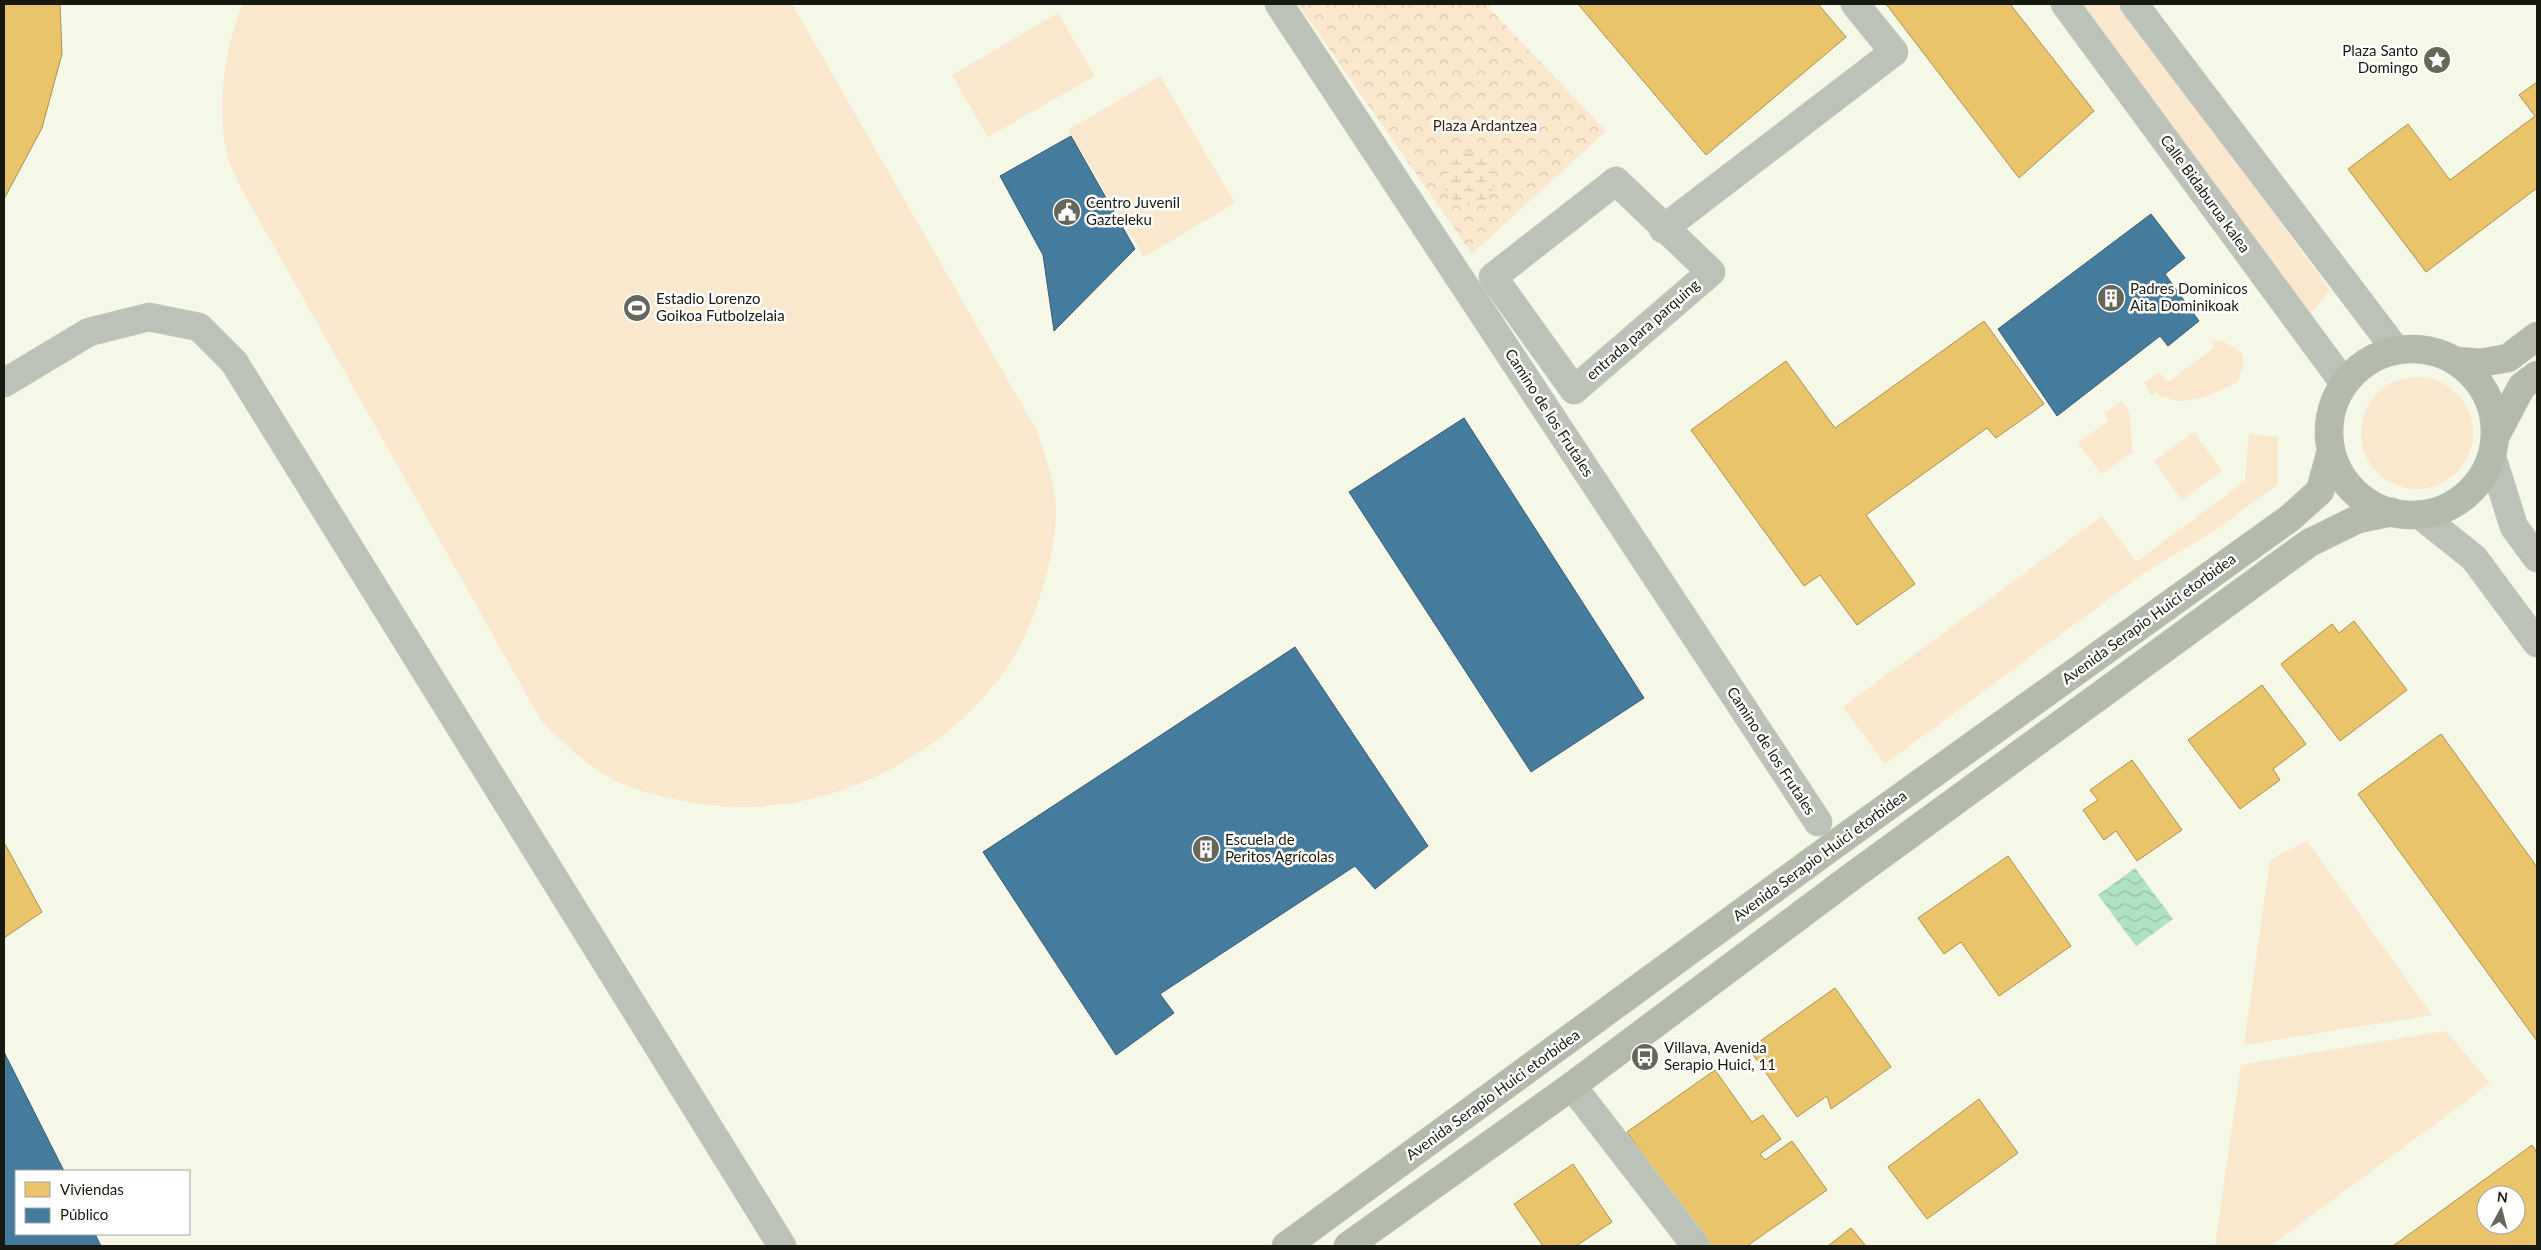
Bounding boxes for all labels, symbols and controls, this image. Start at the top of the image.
place label: Plaza Santo Domingo [2342,41,2418,76]
place icon: Plaza Santo Domingo [2422,45,2452,75]
park label: Plaza Ardantzea [1433,116,1537,134]
street label: Calle Bidaburua kalea [2157,131,2255,256]
place label: Centro Juvenil Gazteleku [1086,193,1180,228]
public building icon: Centro Juvenil Gazteleku [1052,197,1082,227]
street label: entrada para parquing [1582,275,1703,383]
place label: Padres Dominicos Aita Dominikoak [2130,279,2248,314]
building icon: Padres Dominicos Aita Dominikoak [2096,283,2126,313]
place label: Estadio Lorenzo Goikoa Futbolzelaia [656,289,785,324]
sports icon: Estadio Lorenzo Goikoa Futbolzelaia [622,293,652,323]
street label: Camino de los Frutales [1502,345,1598,480]
street label: Avenida Serapio Huici etorbidea [2058,549,2239,687]
street label: Camino de los Frutales [1724,683,1820,818]
street label: Avenida Serapio Huici etorbidea [1729,786,1910,924]
place label: Escuela de Peritos Agrícolas [1225,830,1334,865]
building icon: Escuela de Peritos Agrícolas [1191,834,1221,864]
street label: Avenida Serapio Huici etorbidea [1402,1025,1583,1163]
place label: Villava, Avenida Serapio Huici, 11 [1664,1038,1776,1073]
bus stop icon: Villava, Avenida Serapio Huici, 11 [1630,1042,1660,1072]
legend [15,1170,190,1235]
text: Viviendas [60,1180,124,1198]
north arrow [2476,1185,2526,1235]
text: N [2496,1188,2509,1206]
text: Público [60,1205,108,1223]

